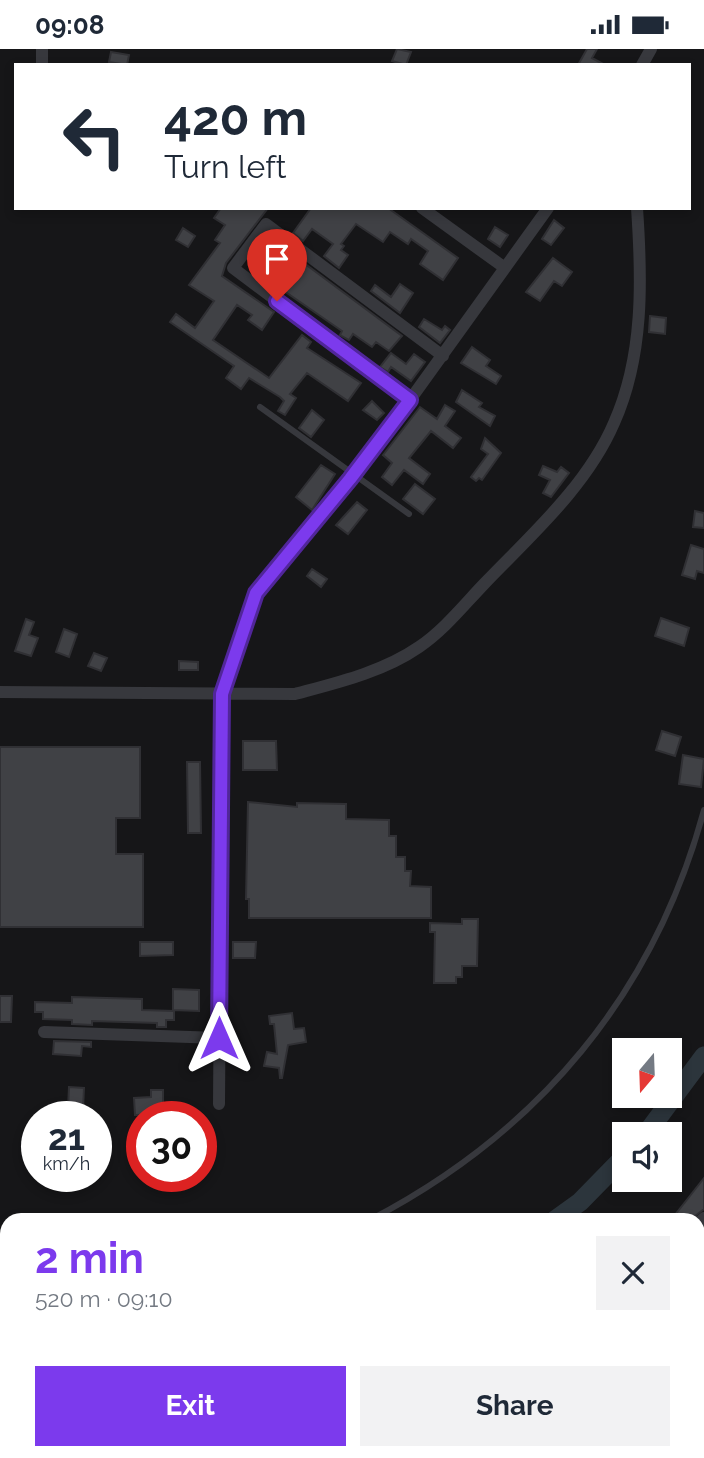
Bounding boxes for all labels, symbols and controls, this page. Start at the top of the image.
text: 09:08 [35,10,104,40]
text: 420 m [164,89,307,146]
icon: left [49,91,140,182]
text: Turn left [164,148,286,185]
pin [247,229,307,301]
icon: arrive [258,240,296,278]
position arrow [182,1001,256,1075]
north arrow [612,1038,682,1108]
map controls [612,1038,682,1192]
speed limit sign: 30 [126,1101,217,1192]
text: 21 [48,1117,85,1158]
button: sound [612,1122,682,1192]
text: km/h [43,1153,90,1174]
text: 2 min [35,1234,144,1283]
button: close [596,1236,670,1310]
text: 520 m · 09:10 [35,1285,172,1312]
button: Exit [35,1366,346,1446]
button: Share [360,1366,670,1446]

